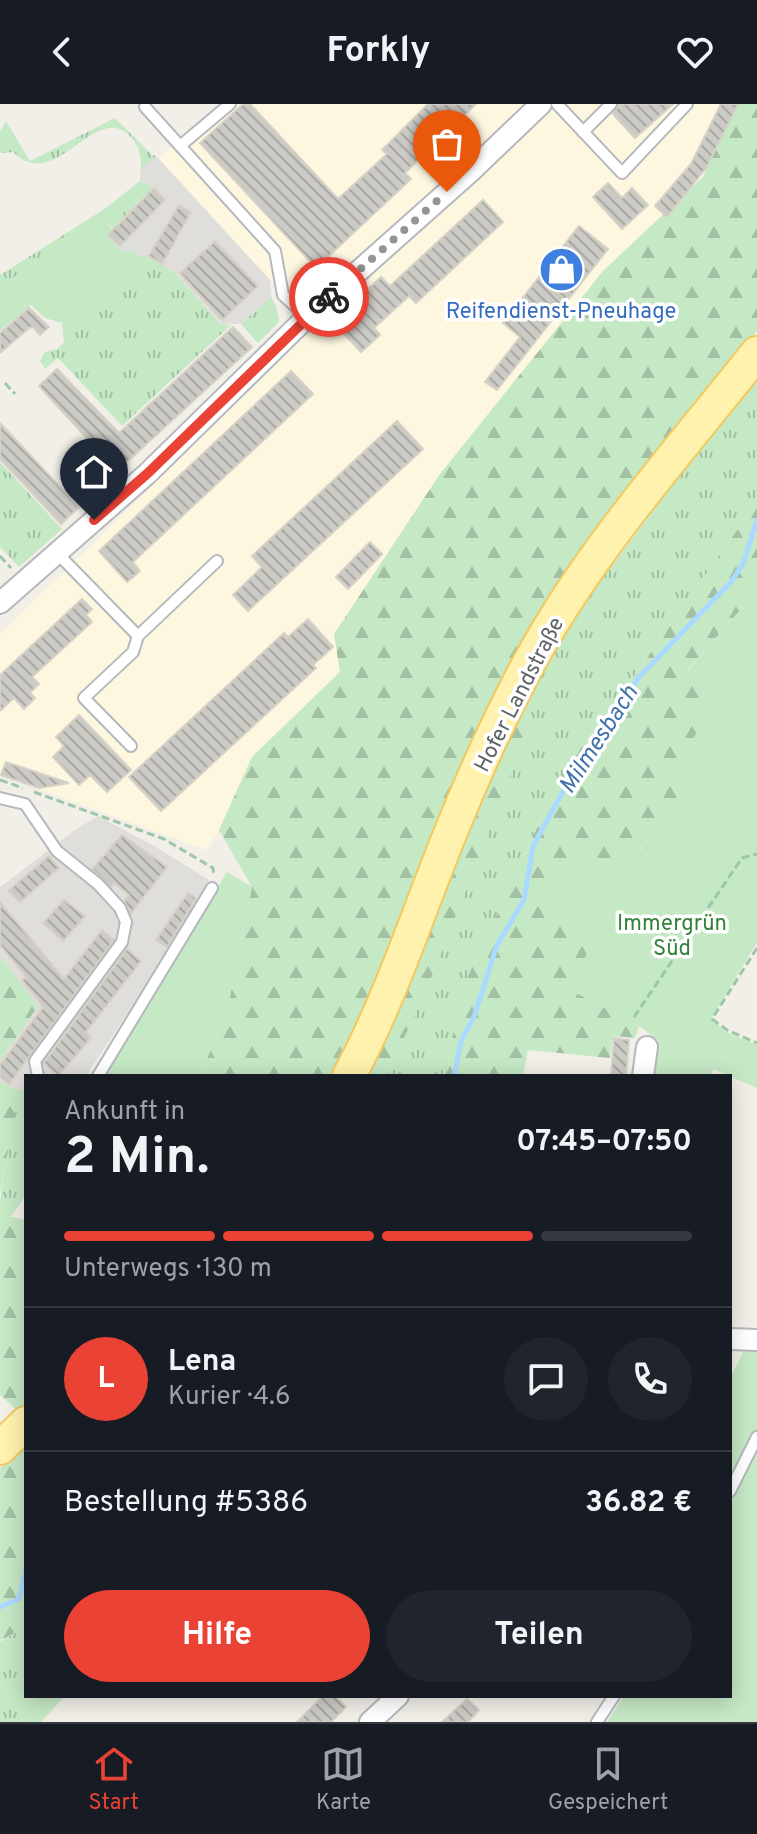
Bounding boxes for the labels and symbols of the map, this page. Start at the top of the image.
pin [413,110,481,192]
shop icon: Reifendienst-Pneuhage [537,245,585,293]
courier [289,257,369,337]
place label: Reifendienst-Pneuhage [446,299,676,326]
pin [60,438,128,520]
street label: Hofer Landstraße [469,613,571,777]
water label: Milmesbach [553,680,646,800]
park label: Immergrün Süd [617,911,727,963]

